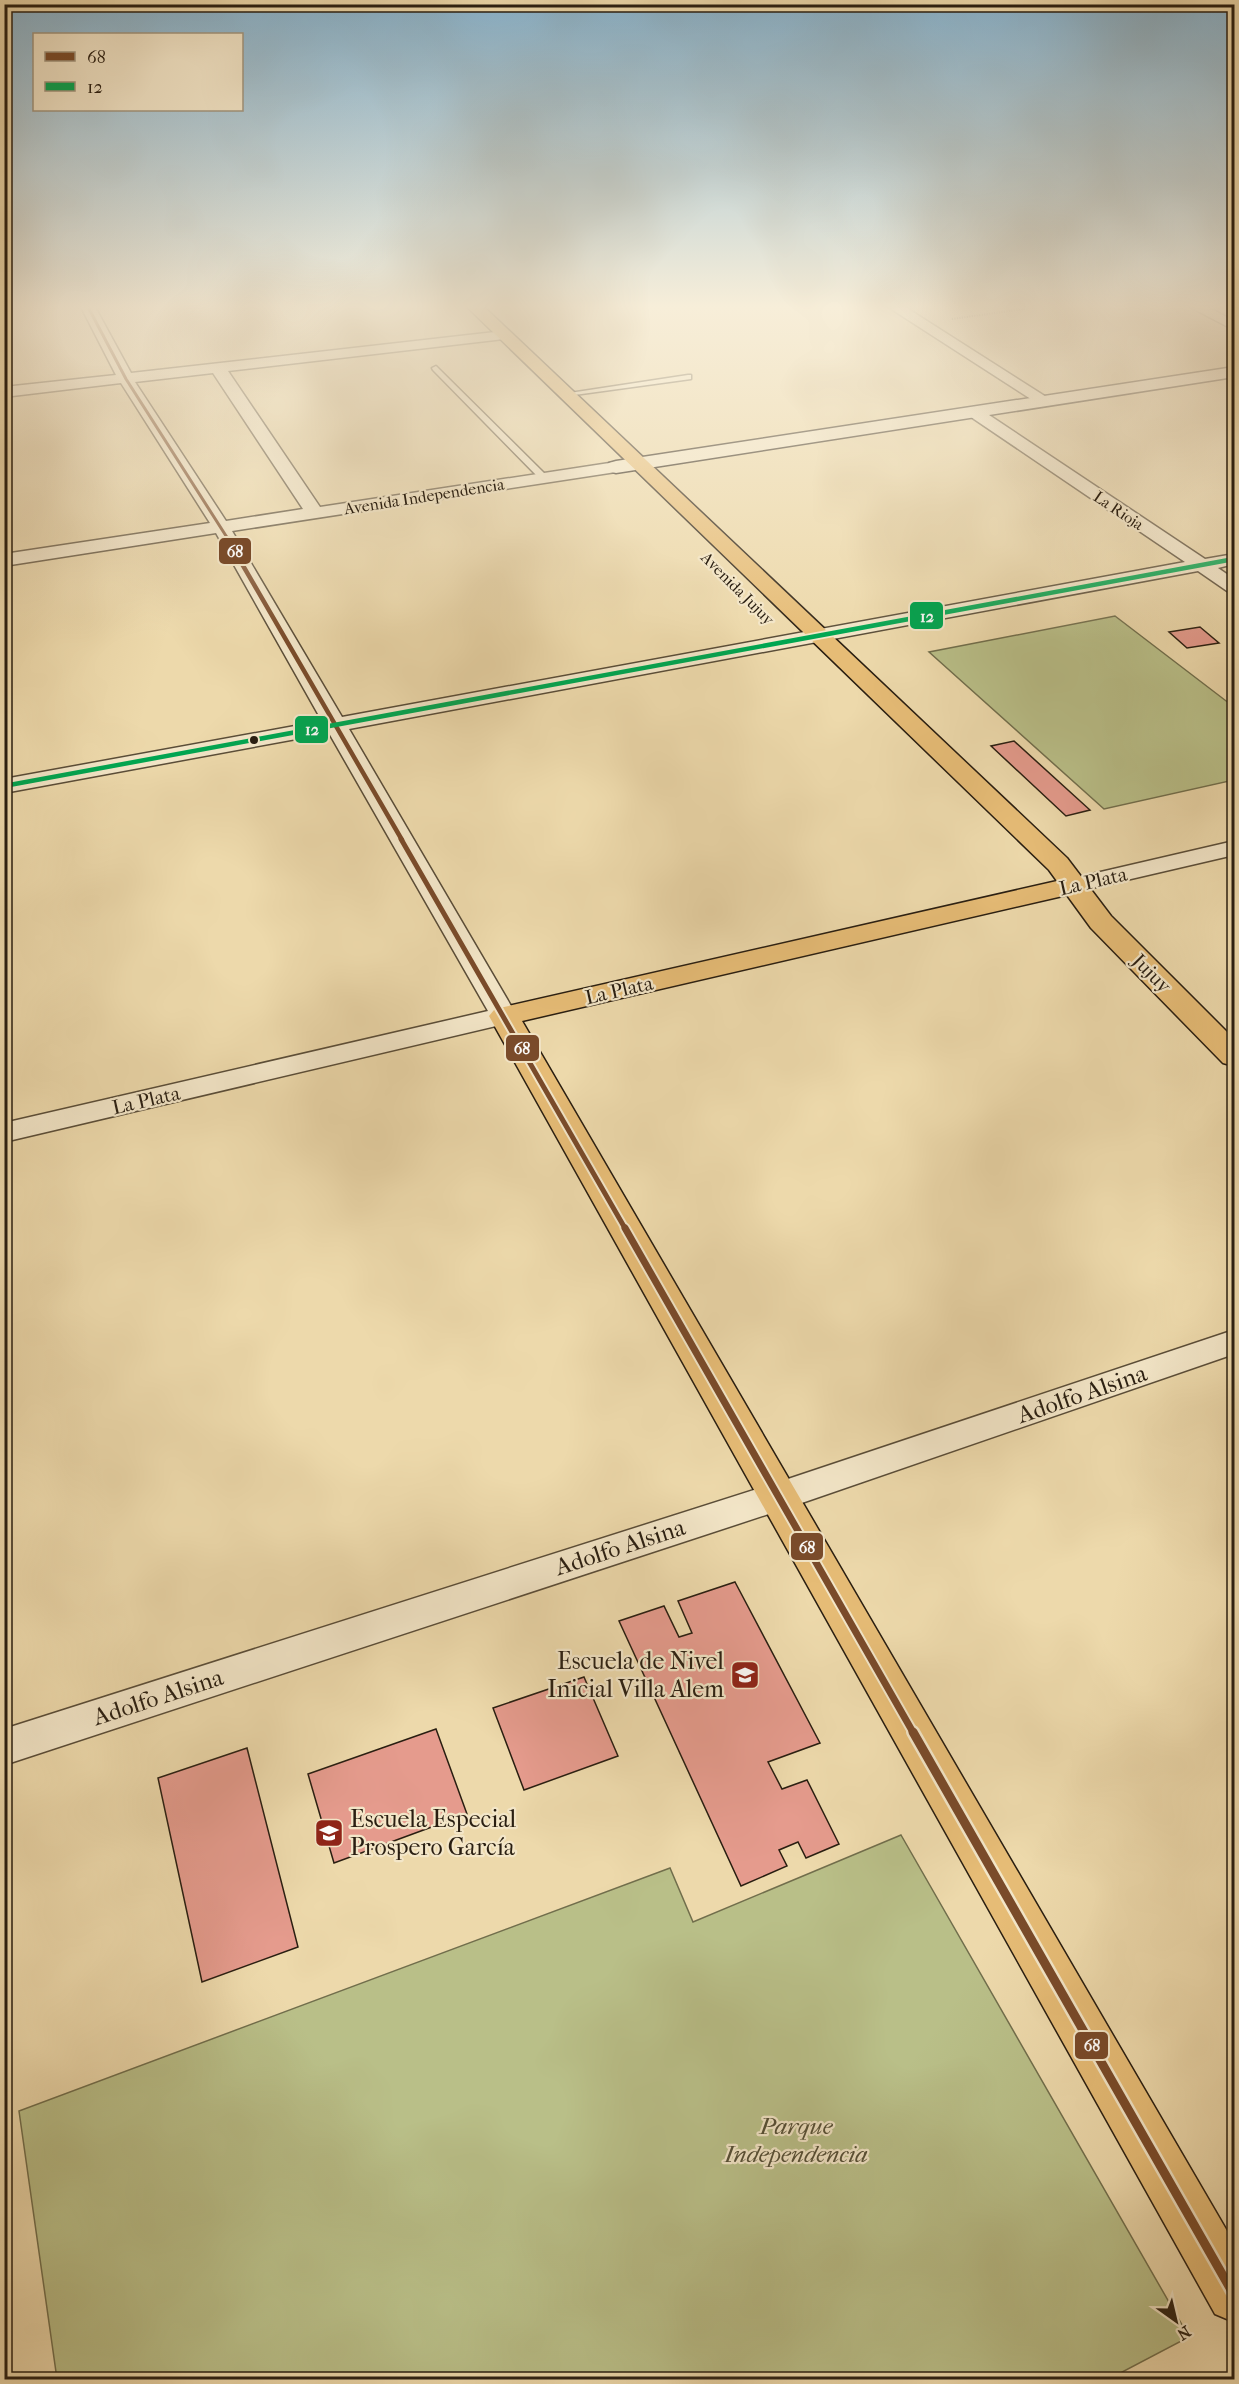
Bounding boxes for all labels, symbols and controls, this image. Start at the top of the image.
legend [33,33,243,111]
text: 68 [87,47,106,68]
text: 12 [87,77,103,98]
street label: Avenida Independencia [342,474,506,519]
street label: La Rioja [1090,487,1148,534]
line badge: 68 [218,537,252,565]
text: 68 [227,542,243,561]
street label: Avenida Jujuy [697,547,778,629]
line badge: 12 [909,601,944,630]
text: 12 [920,607,934,626]
line badge: 12 [294,715,329,744]
text: 12 [305,720,319,739]
unlabelled marker [248,734,260,746]
street label: La Plata [1057,862,1130,900]
street label: Jujuy [1126,948,1177,998]
street label: La Plata [583,971,656,1009]
line badge: 68 [505,1034,540,1062]
text: 68 [514,1039,530,1058]
street label: La Plata [110,1081,183,1119]
street label: Adolfo Alsina [1013,1358,1151,1430]
street label: Adolfo Alsina [550,1513,689,1582]
line badge: 68 [790,1532,824,1561]
text: 68 [799,1538,815,1557]
place label: Escuela de Nivel Inicial Villa Alem [547,1647,724,1703]
school or university icon: Escuela de Nivel Inicial Villa Alem [729,1659,761,1691]
street label: Adolfo Alsina [88,1663,227,1732]
place label: Escuela Especial Prospero García [350,1805,516,1861]
school or university icon: Escuela Especial Prospero García [313,1817,345,1849]
line badge: 68 [1074,2031,1109,2060]
text: 68 [1084,2036,1100,2055]
park label: Parque Independencia [723,2112,868,2168]
north arrow [1146,2291,1206,2351]
text: N [1173,2322,1194,2345]

